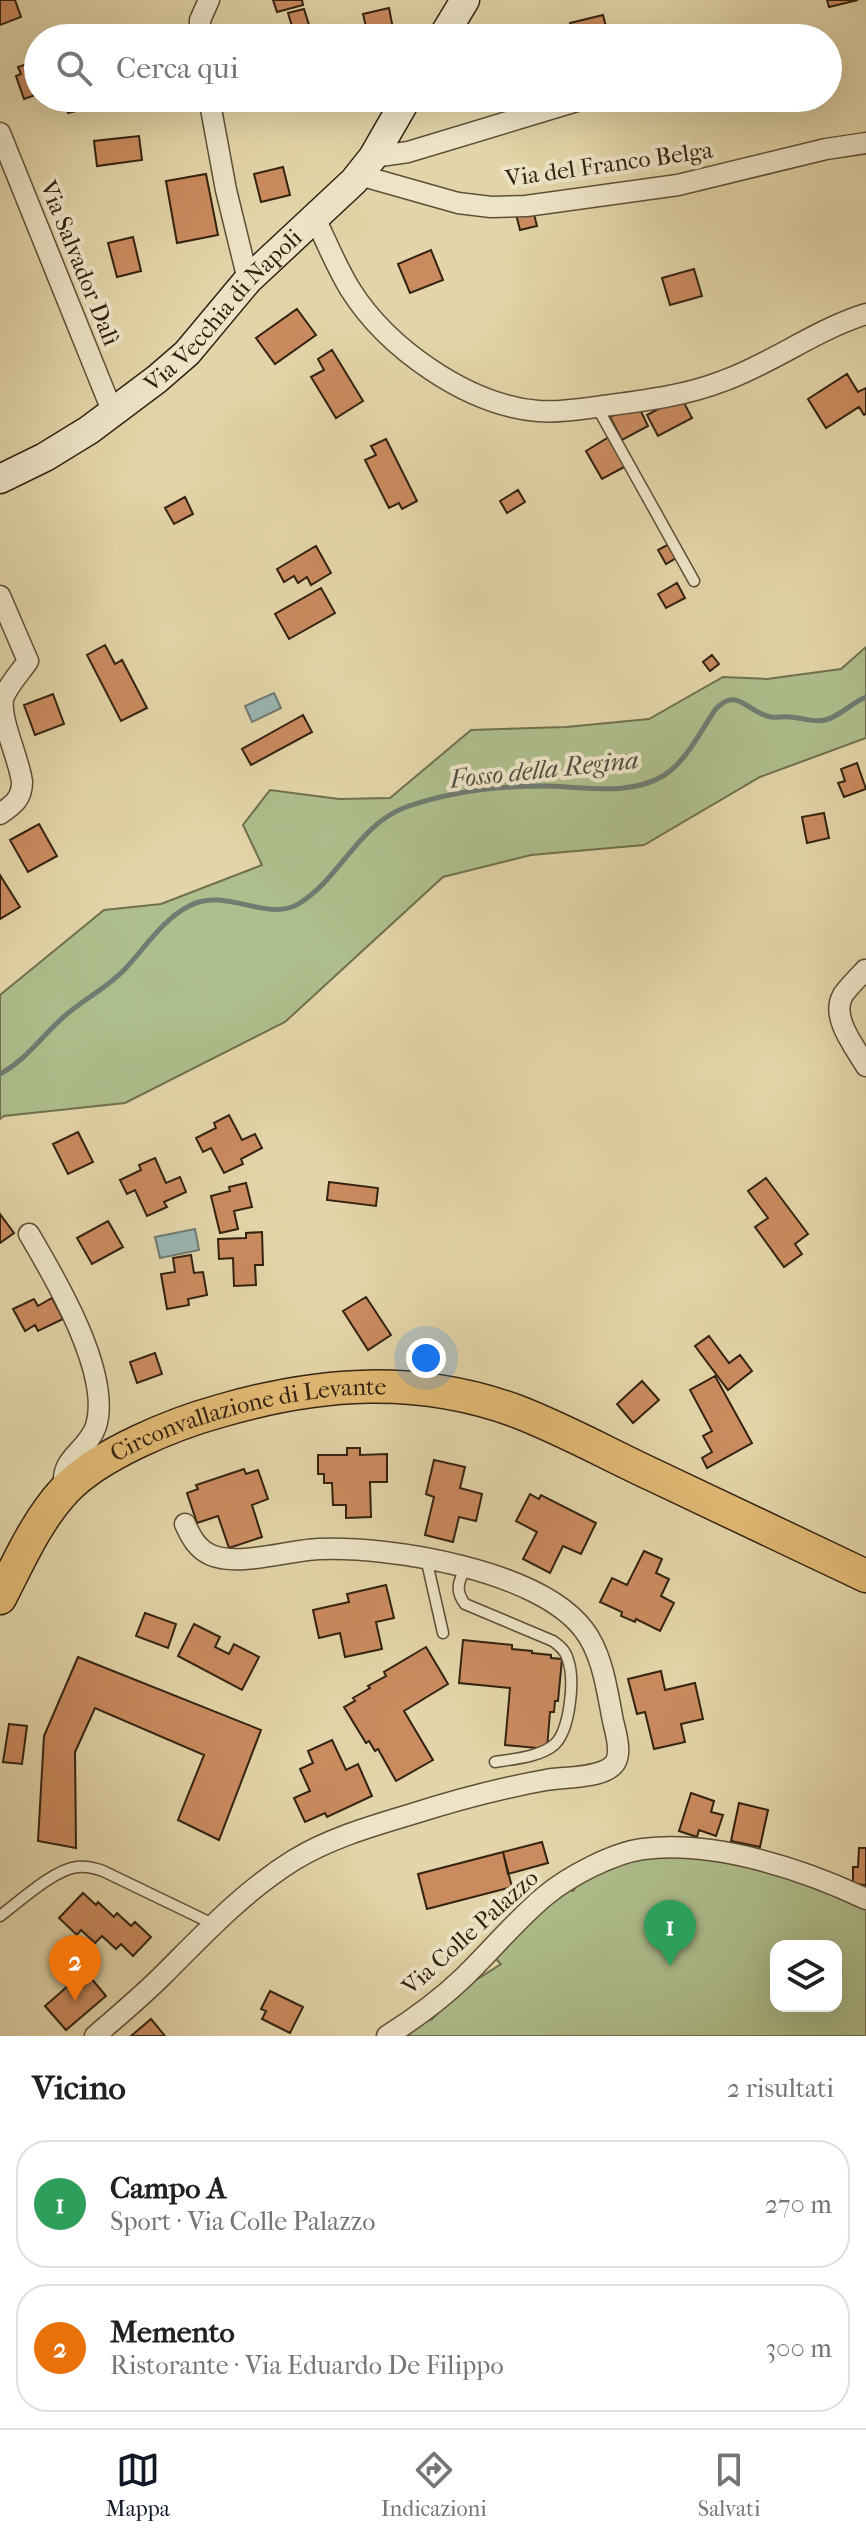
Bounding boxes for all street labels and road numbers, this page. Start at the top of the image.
street label: Via del Franco Belga [502,135,715,193]
street label: Via Salvador Dalì [34,176,126,349]
street label: Via Vecchia di Napoli [138,223,308,398]
street label: Circonvallazione di Levante [105,1373,387,1467]
street label: Via Colle Palazzo [395,1863,544,2001]

